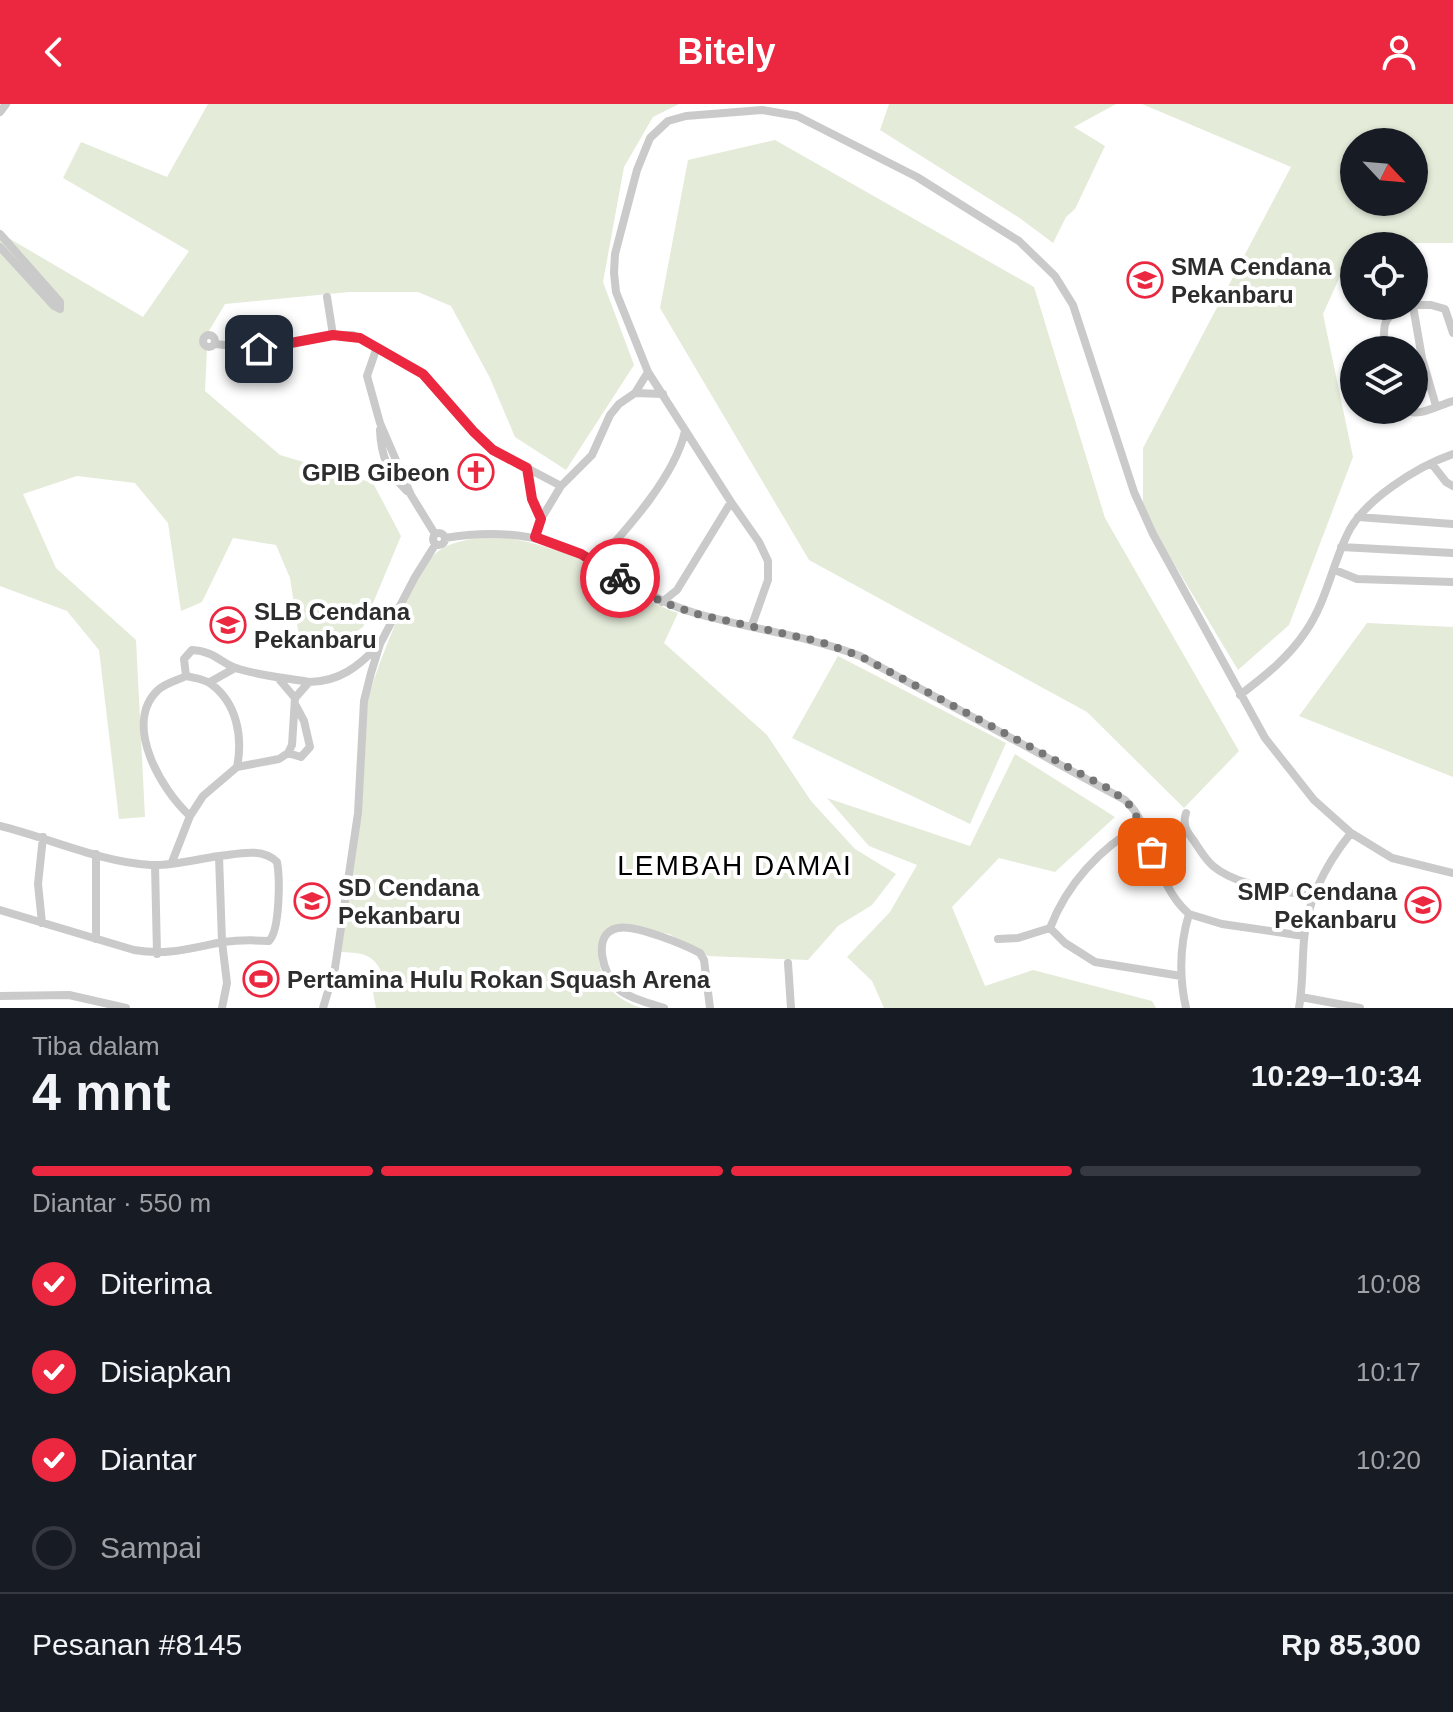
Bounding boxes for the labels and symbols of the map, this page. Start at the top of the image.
north arrow [1340,128,1428,216]
place label: SMA Cendana Pekanbaru [1171,253,1332,308]
school or university icon: SMA Cendana Pekanbaru [1126,261,1164,299]
pin [225,315,293,383]
church icon: GPIB Gibeon [457,453,495,491]
place label: GPIB Gibeon [302,459,450,486]
courier [580,538,660,618]
place label: SLB Cendana Pekanbaru [254,598,411,653]
school or university icon: SLB Cendana Pekanbaru [209,606,247,644]
pin [1118,818,1186,886]
district label: LEMBAH DAMAI [617,850,853,881]
place label: SD Cendana Pekanbaru [338,874,480,929]
place label: SMP Cendana Pekanbaru [1237,878,1398,933]
school or university icon: SD Cendana Pekanbaru [293,882,331,920]
school or university icon: SMP Cendana Pekanbaru [1404,886,1442,924]
sports icon: Pertamina Hulu Rokan Squash Arena [242,960,280,998]
place label: Pertamina Hulu Rokan Squash Arena [287,966,711,993]

